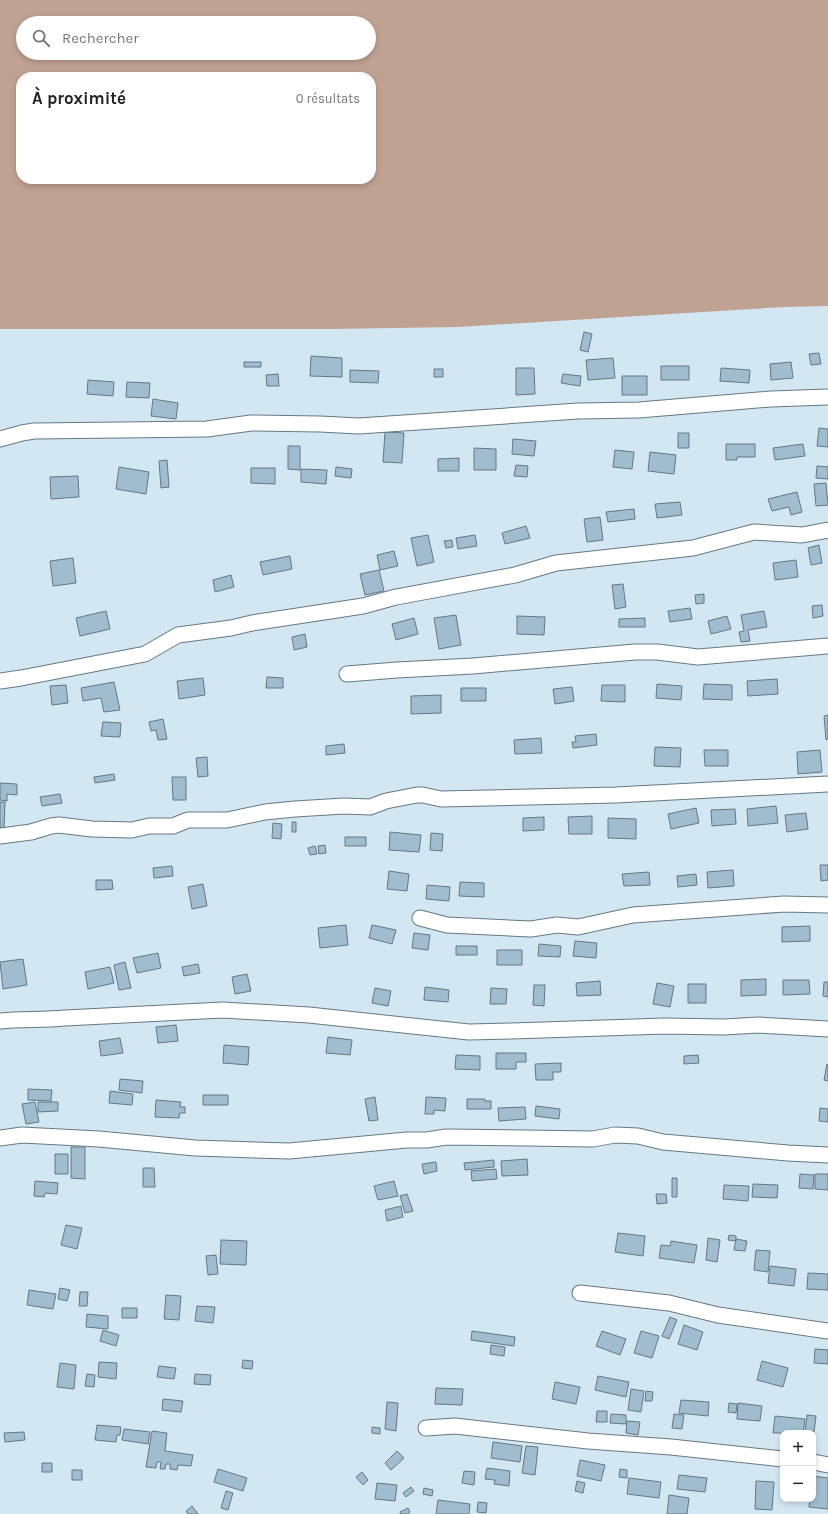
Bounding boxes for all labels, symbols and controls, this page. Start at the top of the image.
search box [16,16,376,60]
icon: search [30,27,52,49]
text: Rechercher [62,29,139,47]
text: À proximité [32,88,126,108]
text: 0 résultats [296,91,360,106]
map controls [780,1430,816,1502]
button: + [780,1430,816,1466]
button: − [780,1466,816,1502]

